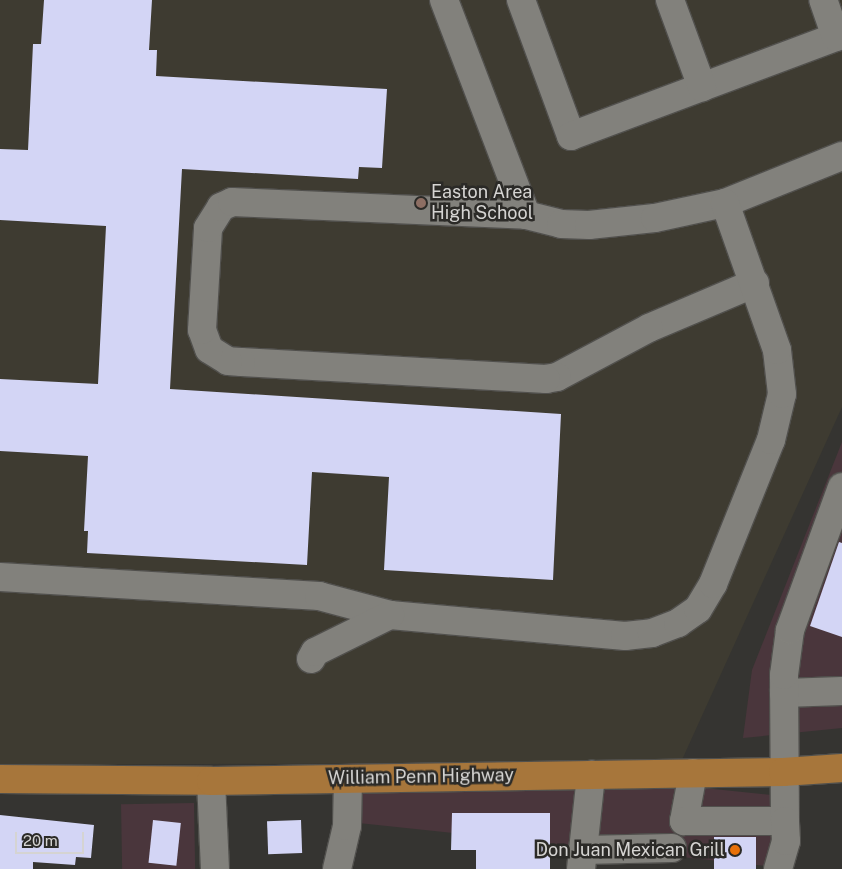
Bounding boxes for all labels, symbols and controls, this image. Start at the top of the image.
place label: Easton Area High School [431,182,533,224]
marker: Easton Area High School [415,197,427,209]
street label: William Penn Highway [328,765,514,789]
scale bar [18,822,86,854]
text: 20 m [23,832,58,849]
place label: Don Juan Mexican Grill [536,839,725,861]
marker: Don Juan Mexican Grill [729,844,741,856]

